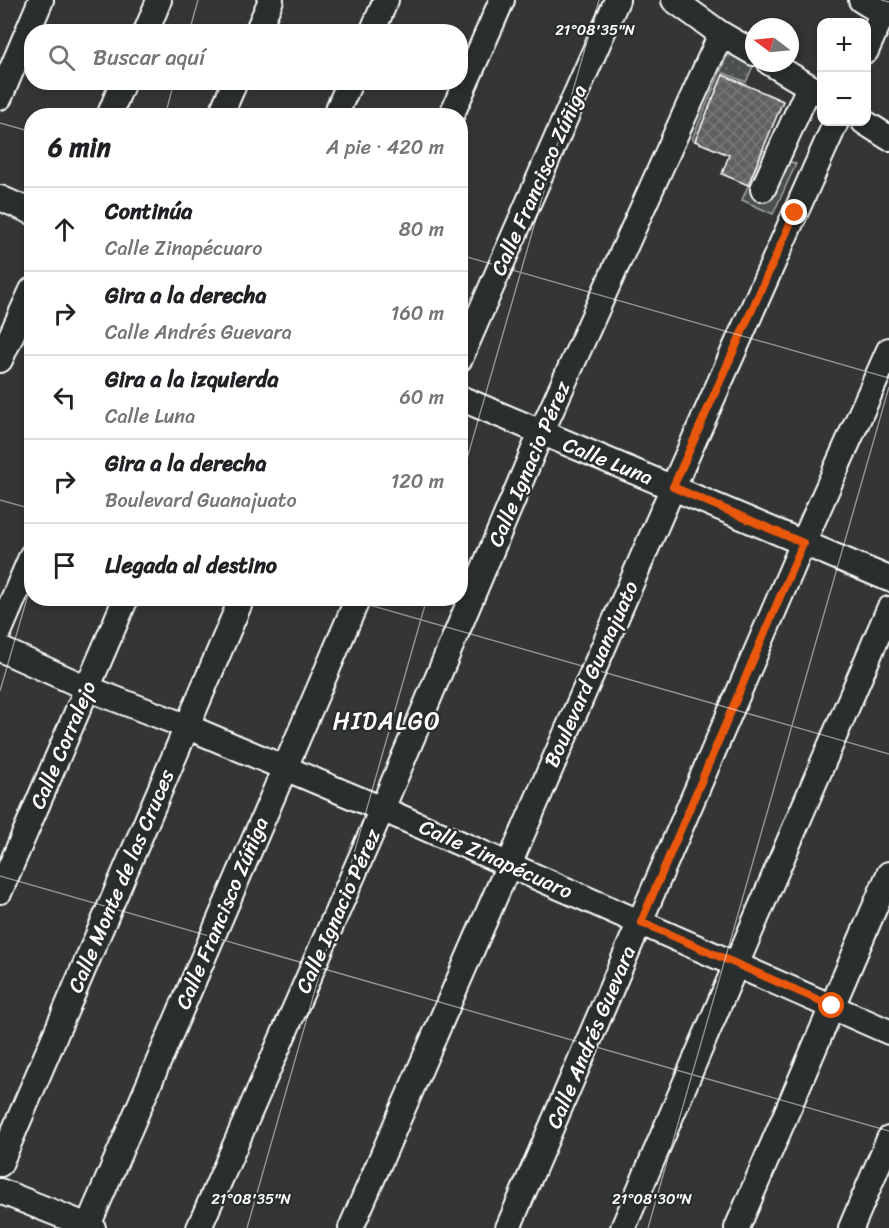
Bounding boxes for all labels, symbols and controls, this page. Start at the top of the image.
text: 21°08'35"N [555,17,635,43]
north arrow [745,18,799,72]
map controls [817,18,871,126]
button: + [817,18,871,72]
search box [24,24,468,90]
text: Buscar aquí [93,38,205,77]
icon: search [45,41,78,74]
button: − [817,72,871,126]
street label: Calle Francisco Zúñiga [480,78,598,282]
text: 6 min [48,124,111,170]
text: A pie · 420 m [326,130,444,165]
text: Continúa [105,192,192,231]
route end [781,199,807,225]
text: 80 m [399,212,444,247]
icon: ahead [48,213,81,246]
text: Calle Zinapécuaro [105,231,262,266]
text: Gira a la derecha [105,276,266,315]
text: 160 m [391,296,444,331]
icon: right [48,297,81,330]
text: Calle Andrés Guevara [105,315,292,350]
text: Gira a la izquierda [105,360,278,399]
street label: Calle Ignacio Pérez [477,374,582,553]
text: 60 m [399,380,444,415]
icon: left [48,381,81,414]
text: Calle Luna [105,399,195,434]
street label: Calle Luna [557,426,659,497]
text: Gira a la derecha [105,444,266,483]
text: 120 m [391,464,444,499]
icon: right [48,465,81,498]
text: Boulevard Guanajuato [105,483,297,518]
text: Llegada al destino [105,546,277,585]
icon: arrive [48,549,81,582]
street label: Boulevard Guanajuato [533,574,649,774]
street label: Calle Corralejo [19,675,107,815]
district label: HIDALGO [333,700,441,742]
street label: Calle Monte de las Cruces [57,763,185,999]
street label: Calle Zinapécuaro [413,808,579,910]
street label: Calle Francisco Zúñiga [164,810,280,1015]
street label: Calle Ignacio Pérez [285,821,392,1000]
street label: Calle Andrés Guevara [535,939,647,1135]
route start [818,992,844,1018]
text: 21°08'35"N [211,1186,291,1212]
text: 21°08'30"N [612,1186,693,1212]

